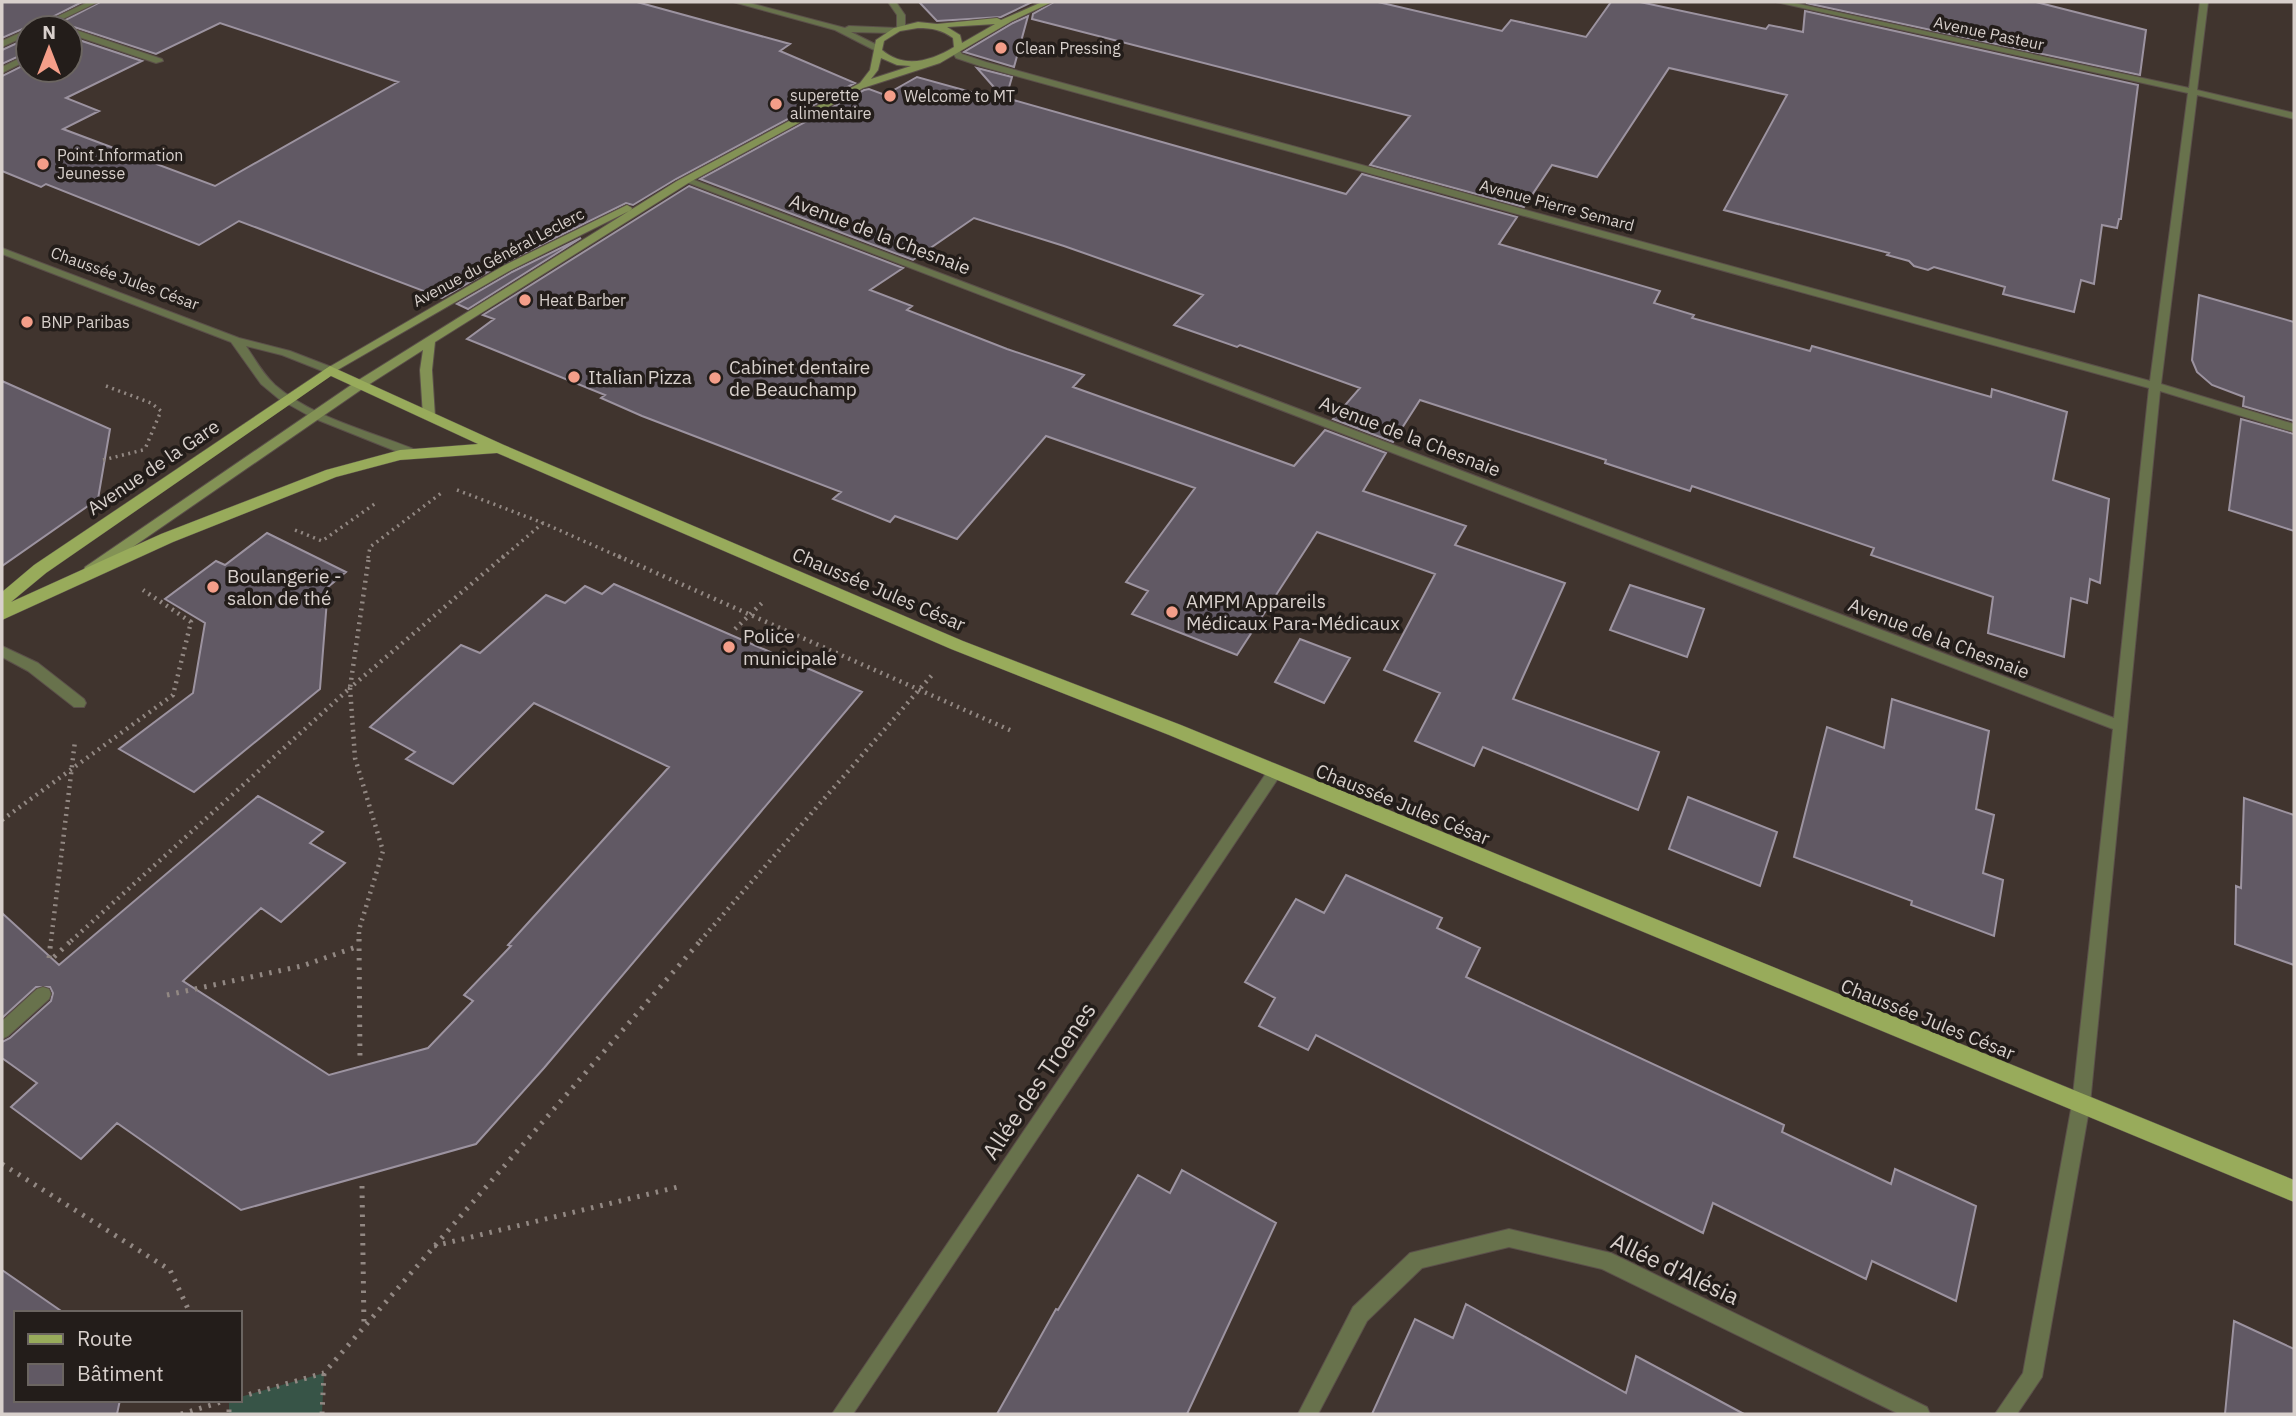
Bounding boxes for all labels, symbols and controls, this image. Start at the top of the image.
street label: Avenue Pasteur [1932,12,2046,54]
north arrow [14,14,84,84]
text: N [42,20,56,44]
place label: Clean Pressing [1015,38,1121,58]
marker: Clean Pressing [993,40,1009,56]
place label: superette alimentaire [790,85,872,123]
place label: Welcome to MT [904,86,1015,106]
marker: Welcome to MT [882,88,898,104]
marker: superette alimentaire [768,96,784,112]
place label: Point Information Jeunesse [57,145,183,183]
marker: Point Information Jeunesse [35,156,51,172]
street label: Avenue Pierre Semard [1477,175,1637,235]
street label: Avenue de la Chesnaie [786,188,974,280]
street label: Avenue du Général Leclerc [409,203,587,311]
street label: Chaussée Jules César [48,242,202,314]
place label: Heat Barber [539,290,626,310]
marker: Heat Barber [517,292,533,308]
place label: BNP Paribas [41,312,130,332]
marker: BNP Paribas [19,314,35,330]
place label: Cabinet dentaire de Beauchamp [729,355,870,401]
place label: Italian Pizza [588,365,692,389]
marker: Italian Pizza [566,369,582,385]
marker: Cabinet dentaire de Beauchamp [707,370,723,386]
street label: Avenue de la Chesnaie [1316,390,1504,482]
street label: Avenue de la Gare [82,414,224,520]
street label: Chaussée Jules César [789,542,969,636]
place label: Boulangerie - salon de thé [227,564,342,610]
marker: Boulangerie - salon de thé [205,579,221,595]
place label: AMPM Appareils Médicaux Para-Médicaux [1186,589,1400,635]
street label: Avenue de la Chesnaie [1845,592,2033,684]
marker: AMPM Appareils Médicaux Para-Médicaux [1164,604,1180,620]
place label: Police municipale [743,624,837,670]
marker: Police municipale [721,639,737,655]
street label: Chaussée Jules César [1312,758,1494,850]
street label: Chaussée Jules César [1837,973,2019,1065]
street label: Allée des Troenes [974,996,1102,1165]
street label: Allée d'Alésia [1606,1225,1744,1311]
legend [14,1311,242,1402]
text: Route [77,1324,133,1352]
text: Bâtiment [77,1359,164,1387]

